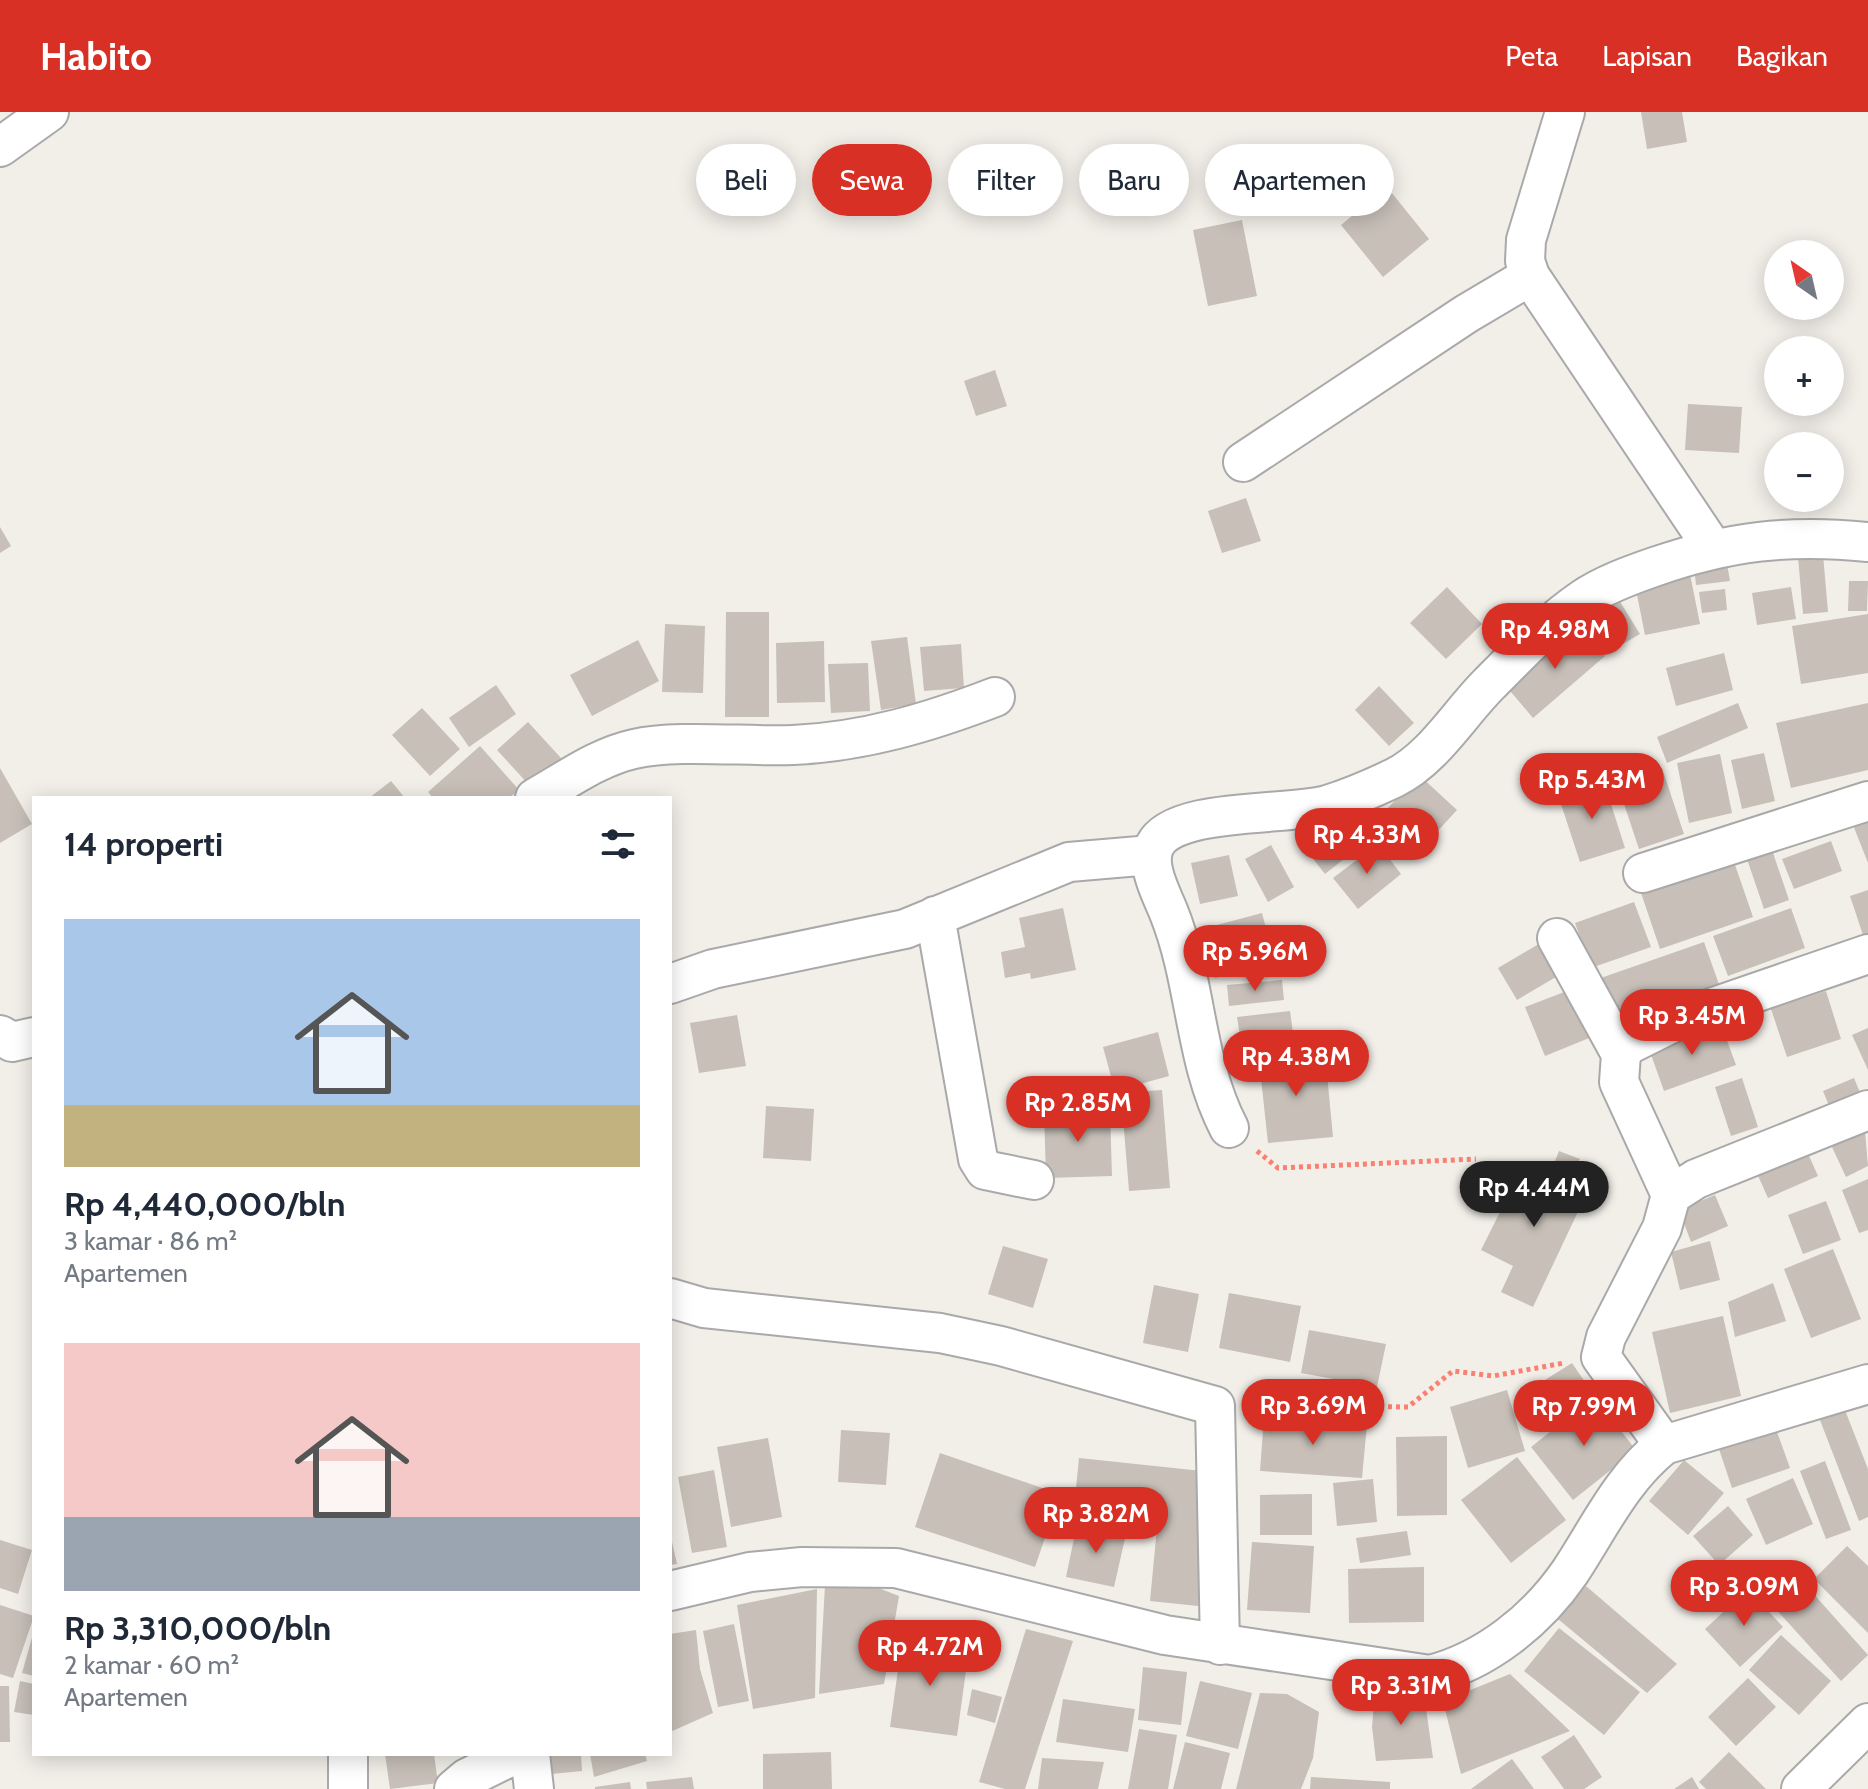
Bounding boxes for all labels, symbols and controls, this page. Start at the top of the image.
text: Habito [40,33,152,80]
text: Peta [1505,39,1558,73]
text: Lapisan [1602,39,1692,73]
text: Bagikan [1736,39,1828,73]
chip: Beli [696,144,796,216]
chip: Sewa [812,144,932,216]
chip: Filter [948,144,1063,216]
chip: Baru [1079,144,1189,216]
chip: Apartemen [1205,144,1394,216]
north arrow [1764,240,1844,320]
map controls [1764,240,1844,512]
button: + [1764,336,1844,416]
button: − [1764,432,1844,512]
pin: Rp 4.98M [1472,603,1638,671]
text: Rp 4.98M [1500,613,1610,645]
pin: Rp 5.43M [1509,753,1675,821]
text: Rp 5.43M [1538,763,1646,795]
pin: Rp 4.33M [1284,808,1450,876]
text: Rp 4.33M [1313,818,1421,850]
icon: filters [596,822,640,866]
text: 14 properti [64,823,223,865]
pin: Rp 5.96M [1172,925,1338,993]
text: Rp 5.96M [1201,935,1309,967]
icon: home [280,971,424,1115]
pin: Rp 3.45M [1609,989,1775,1057]
text: Rp 3.45M [1638,999,1746,1031]
pin: Rp 4.38M [1213,1030,1379,1098]
text: Rp 4.38M [1241,1040,1351,1072]
pin: Rp 2.85M [995,1076,1161,1144]
text: Rp 2.85M [1024,1086,1132,1118]
pin: Rp 4.44M [1451,1161,1617,1229]
text: Rp 4.44M [1478,1171,1590,1203]
text: Rp 4,440,000/bln [64,1183,345,1225]
text: 3 kamar · 86 m² [64,1225,237,1257]
text: Apartemen [64,1257,188,1289]
pin: Rp 3.69M [1230,1379,1396,1447]
pin: Rp 7.99M [1501,1380,1667,1448]
text: Rp 3.69M [1259,1389,1367,1421]
text: Rp 7.99M [1531,1390,1637,1422]
icon: home [280,1395,424,1539]
pin: Rp 3.82M [1013,1487,1179,1555]
text: Rp 3.82M [1042,1497,1150,1529]
pin: Rp 3.09M [1661,1560,1827,1628]
text: Rp 3.09M [1689,1570,1799,1602]
text: Rp 3,310,000/bln [64,1607,331,1649]
pin: Rp 4.72M [847,1620,1013,1688]
text: Rp 4.72M [876,1630,984,1662]
text: 2 kamar · 60 m² [64,1649,239,1681]
pin: Rp 3.31M [1318,1659,1484,1727]
text: Rp 3.31M [1350,1669,1452,1701]
text: Apartemen [64,1681,188,1713]

